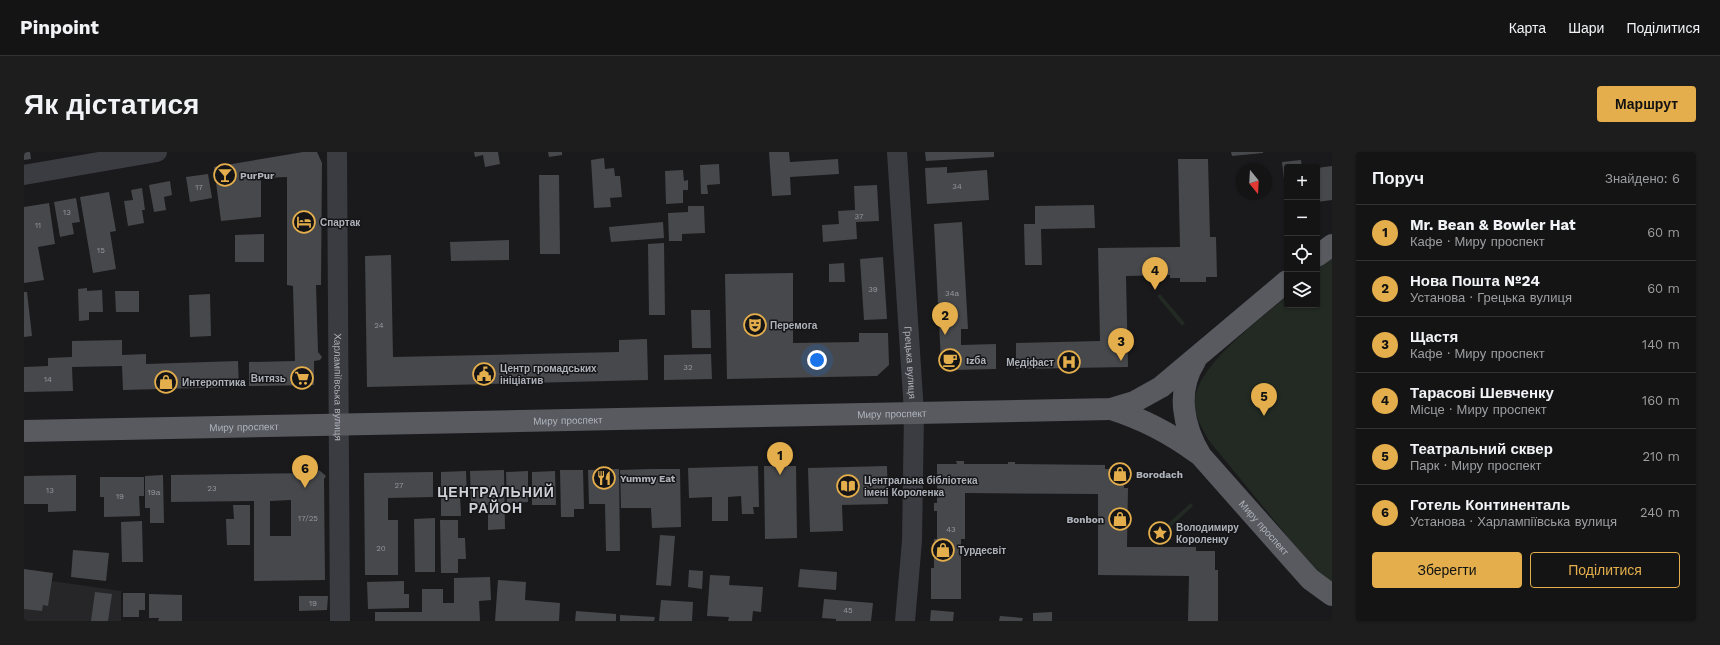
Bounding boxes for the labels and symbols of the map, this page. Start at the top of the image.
bar icon: PurPur [212,162,238,188]
north arrow [1236,164,1272,200]
place label: PurPur [240,170,275,181]
house number: 34 [952,182,962,191]
house number: 17 [195,183,203,192]
house number: 13 [63,208,71,217]
hotel icon: Спартак [291,209,317,235]
house number: 37 [855,212,864,221]
place label: Спартак [320,217,361,228]
house number: 11 [35,221,41,230]
house number: 15 [97,246,105,255]
pin: 4 [1142,257,1168,290]
house number: 39 [868,285,878,294]
house number: 34а [945,289,960,298]
pin: 2 [932,302,958,335]
theatre icon: Перемога [742,312,768,338]
place label: Перемога [770,320,818,331]
house number: 24 [374,321,384,330]
street label: Грецька вулиця [903,326,919,399]
pin: 3 [1108,328,1134,361]
street label: Харлампіївська вулиця [333,333,344,441]
cafe icon: Izба [937,347,963,373]
hospital icon: Медіфаст [1056,349,1082,375]
your location [807,350,827,370]
place label: Izба [966,355,986,366]
place label: Медіфаст [1006,357,1054,368]
public building icon: Центр громадських ініціатив [471,361,497,387]
place label: Центр громадських ініціатив [500,363,597,386]
house number: 32 [683,363,693,372]
supermarket icon: Витязь [289,365,315,391]
shop icon: Интероптика [153,369,179,395]
place label: Витязь [251,373,286,384]
house number: 14 [44,375,52,384]
place label: Интероптика [182,377,246,388]
pin: 5 [1251,383,1277,416]
street label: Миру проспект [857,407,927,420]
street label: Миру проспект [533,414,603,426]
street label: Миру проспект [209,420,279,433]
pin: 1 [767,442,793,475]
pin: 6 [292,455,318,488]
shop icon: Borodach [1107,461,1133,487]
restaurant icon: Yummy Eat [591,465,617,491]
place label: Borodach [1136,469,1183,480]
place label: Yummy Eat [620,473,676,484]
library icon: Центральна бібліотека імені Короленка [835,473,861,499]
place label: Центральна бібліотека імені Короленка [864,475,978,498]
house number: 27 [395,481,404,490]
district label: ЦЕНТРАЛЬНИЙ РАЙОН [437,483,555,516]
house number: 23 [207,484,217,493]
house number: 13 [46,486,54,495]
house number: 19а [148,488,161,497]
house number: 19 [116,492,124,501]
street label: Миру проспект [1237,498,1292,557]
shop icon: Bonbon [1107,506,1133,532]
house number: 17/25 [298,514,318,523]
place label: Bonbon [1067,514,1104,525]
place icon: Володимиру Короленку [1147,520,1173,546]
place label: Володимиру Короленку [1176,522,1239,545]
house number: 43 [946,525,956,534]
shop icon: Турдесвіт [930,537,956,563]
house number: 20 [376,544,386,553]
place label: Турдесвіт [958,545,1006,556]
house number: 19 [309,599,317,608]
house number: 45 [843,606,853,615]

